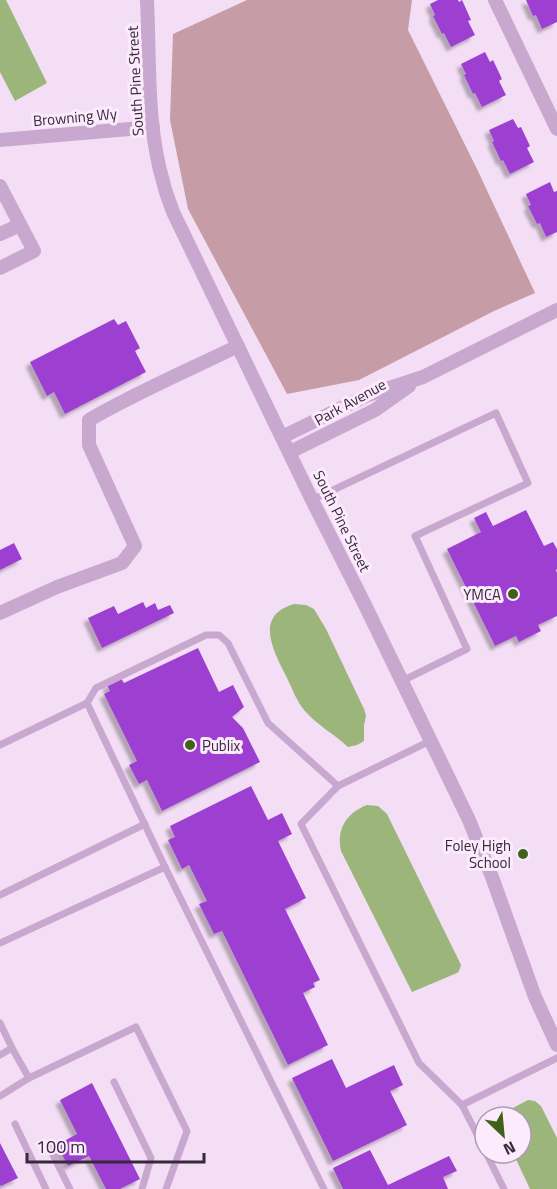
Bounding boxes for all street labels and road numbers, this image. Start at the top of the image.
street label: South Pine Street [121,25,149,137]
street label: Browning Wy [32,102,118,132]
street label: Park Avenue [310,373,390,431]
street label: South Pine Street [307,466,377,576]

